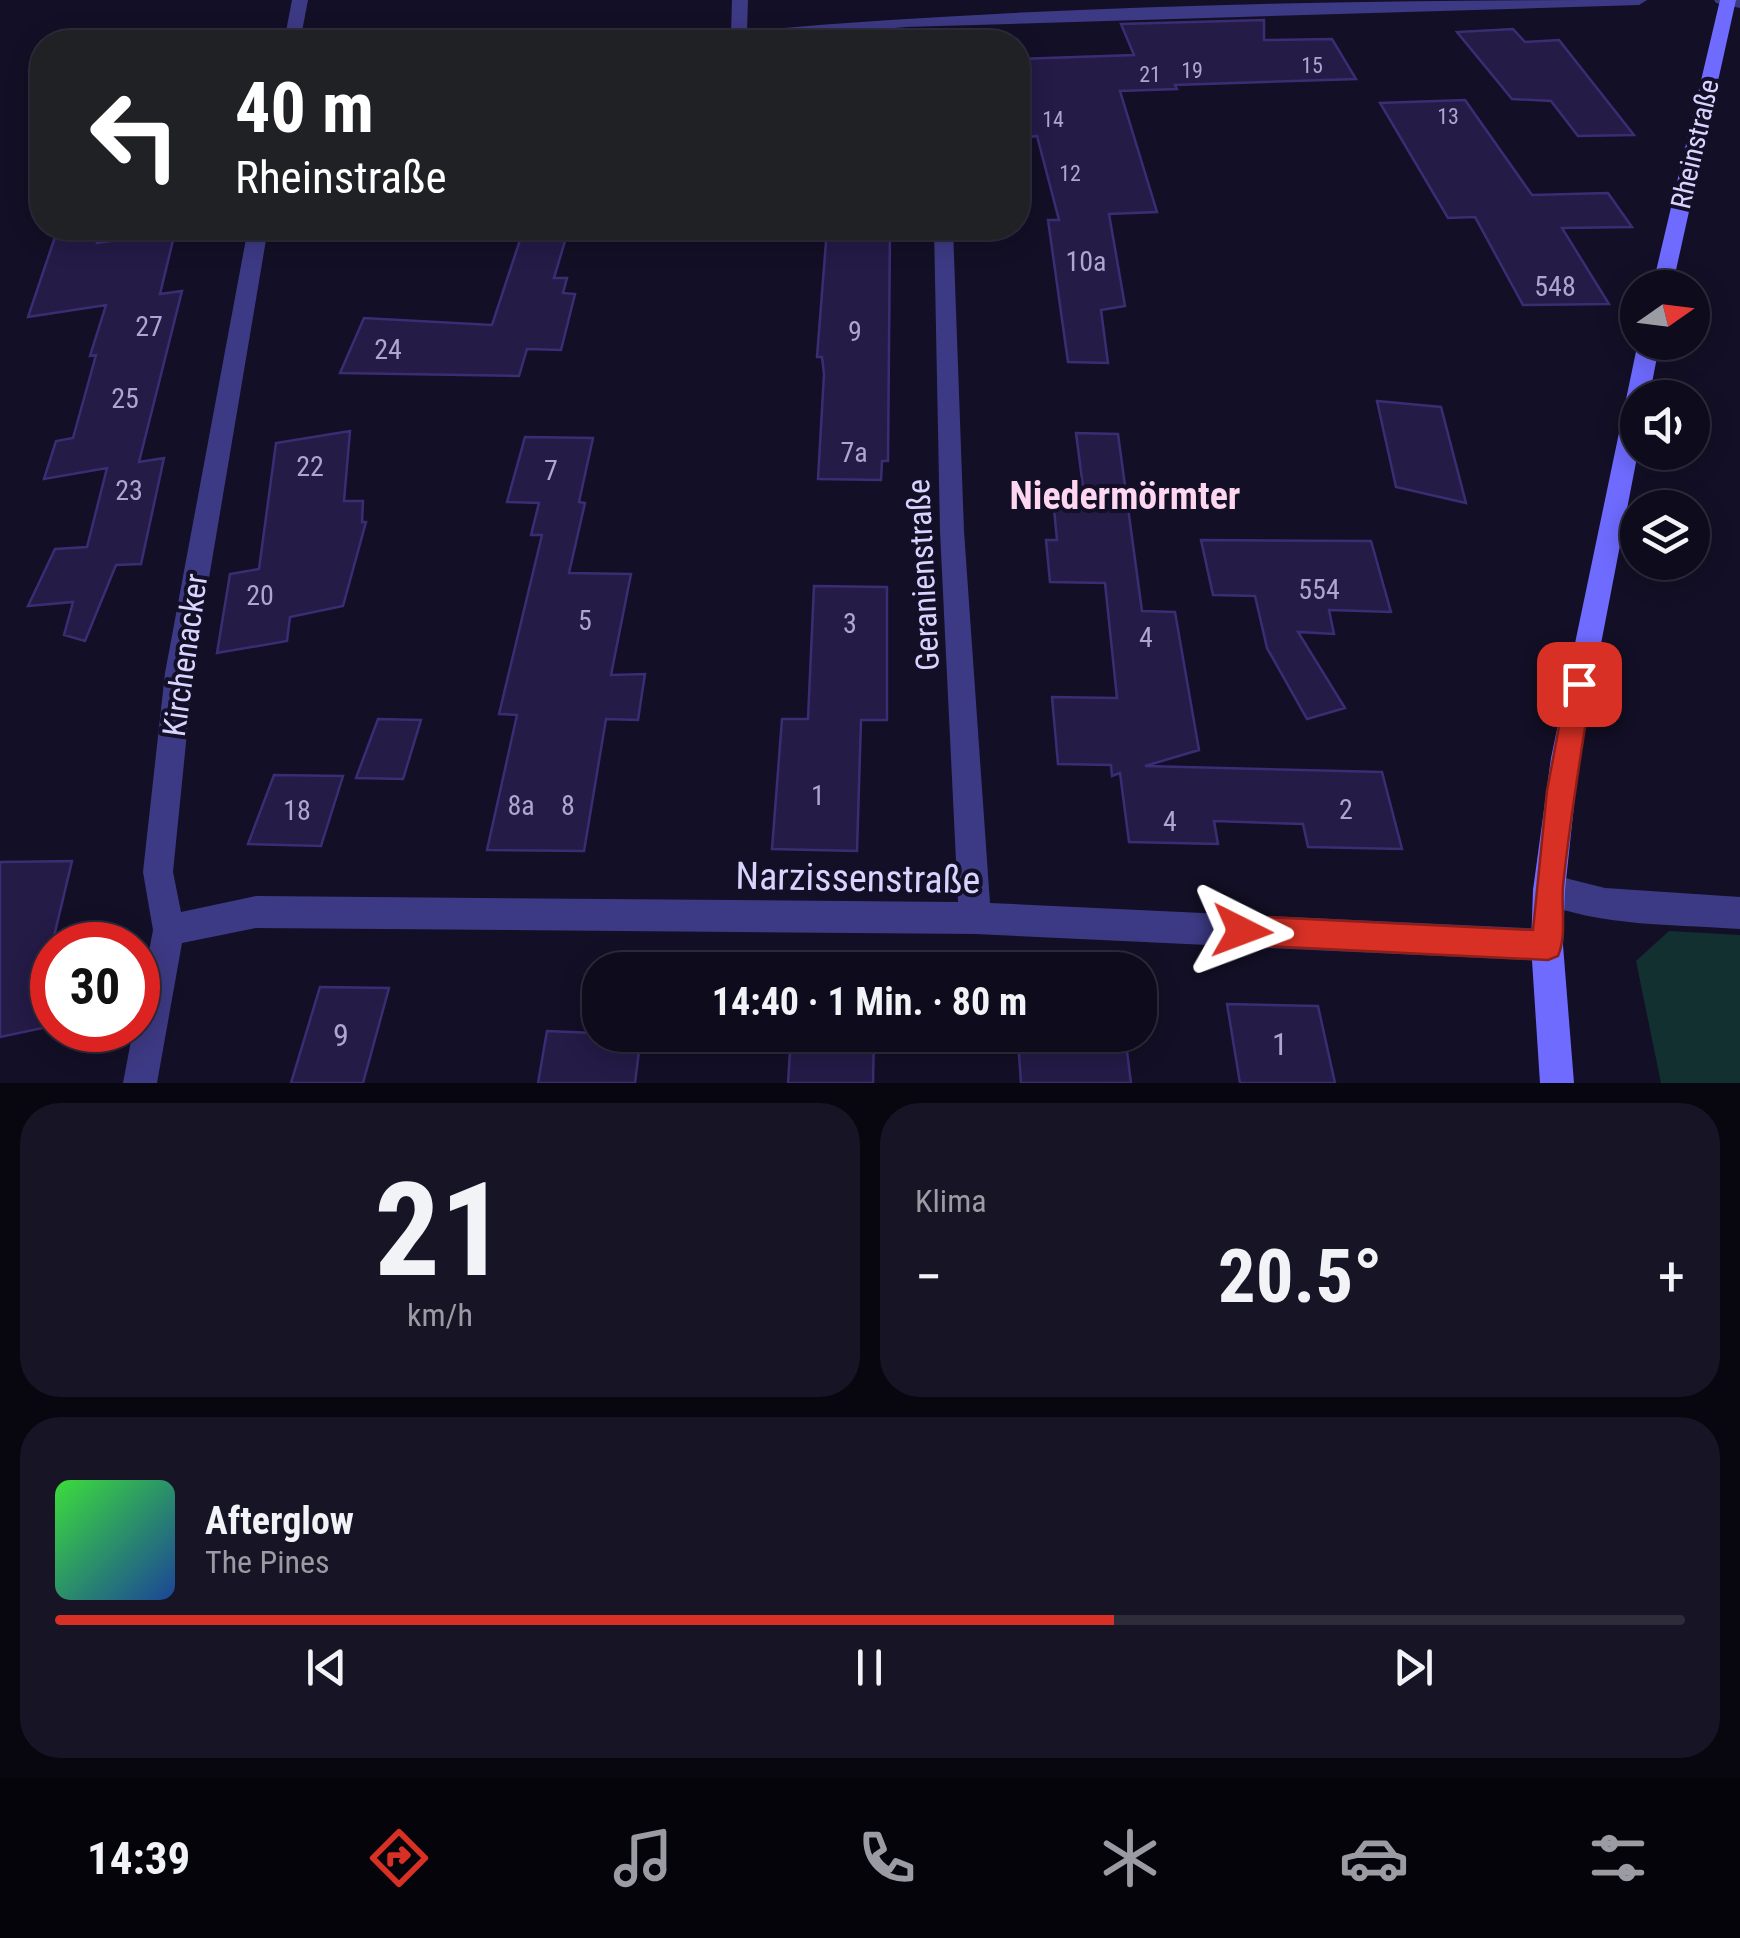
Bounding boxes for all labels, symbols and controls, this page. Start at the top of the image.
house number: 15 [1301,53,1323,78]
house number: 19 [1181,58,1203,83]
house number: 21 [1139,62,1161,87]
text: 40 m [235,67,374,149]
icon: left [70,70,200,200]
street label: Rheinstraße [1664,76,1726,212]
house number: 13 [1437,104,1459,129]
house number: 14 [1042,107,1064,132]
text: Rheinstraße [235,151,447,204]
house number: 12 [1059,161,1081,186]
house number: 10a [1065,245,1107,278]
house number: 548 [1534,270,1576,303]
north arrow [1620,270,1710,360]
map controls [1620,270,1710,580]
house number: 27 [135,310,163,343]
house number: 9 [848,315,862,348]
house number: 24 [374,333,402,366]
button: sound [1620,380,1710,470]
house number: 25 [111,382,139,415]
house number: 7a [840,436,868,469]
house number: 22 [296,450,324,483]
house number: 7 [544,454,558,487]
house number: 23 [115,474,143,507]
district label: Niedermörmter [1010,474,1240,518]
street label: Geranienstraße [899,478,947,672]
button: layers [1620,490,1710,580]
street label: Kirchenacker [155,571,215,739]
house number: 554 [1298,573,1340,606]
house number: 20 [246,579,274,612]
house number: 5 [578,604,592,637]
house number: 3 [843,607,857,640]
house number: 4 [1139,621,1153,654]
pin [1537,642,1622,727]
icon: arrive [1552,657,1607,712]
house number: 1 [811,779,825,812]
house number: 8a [507,789,535,822]
house number: 8 [561,789,575,822]
house number: 2 [1339,793,1353,826]
house number: 18 [283,794,311,827]
house number: 4 [1163,805,1177,838]
street label: Narzissenstraße [735,854,981,902]
position arrow [1190,879,1294,983]
speed limit sign: 30 [30,922,160,1052]
text: 14:40 · 1 Min. · 80 m [712,980,1027,1024]
house number: 9 [333,1016,349,1054]
house number: 1 [1272,1025,1288,1063]
text: 21 [374,1154,506,1307]
text: Klima [915,1182,987,1220]
text: 20.5° [1218,1232,1382,1320]
text: − [915,1245,943,1309]
text: + [1658,1245,1685,1309]
text: km/h [407,1296,473,1334]
text: Afterglow [205,1499,354,1543]
text: The Pines [205,1543,330,1581]
icon: previous [299,1640,354,1695]
icon: pause [842,1640,897,1695]
icon: next [1386,1640,1441,1695]
icon: directions [364,1823,434,1893]
icon: music [608,1823,678,1893]
icon: phone [852,1823,922,1893]
icon: climate [1095,1823,1165,1893]
icon: car [1339,1823,1409,1893]
icon: filters [1583,1823,1653,1893]
text: 14:39 [87,1832,190,1885]

